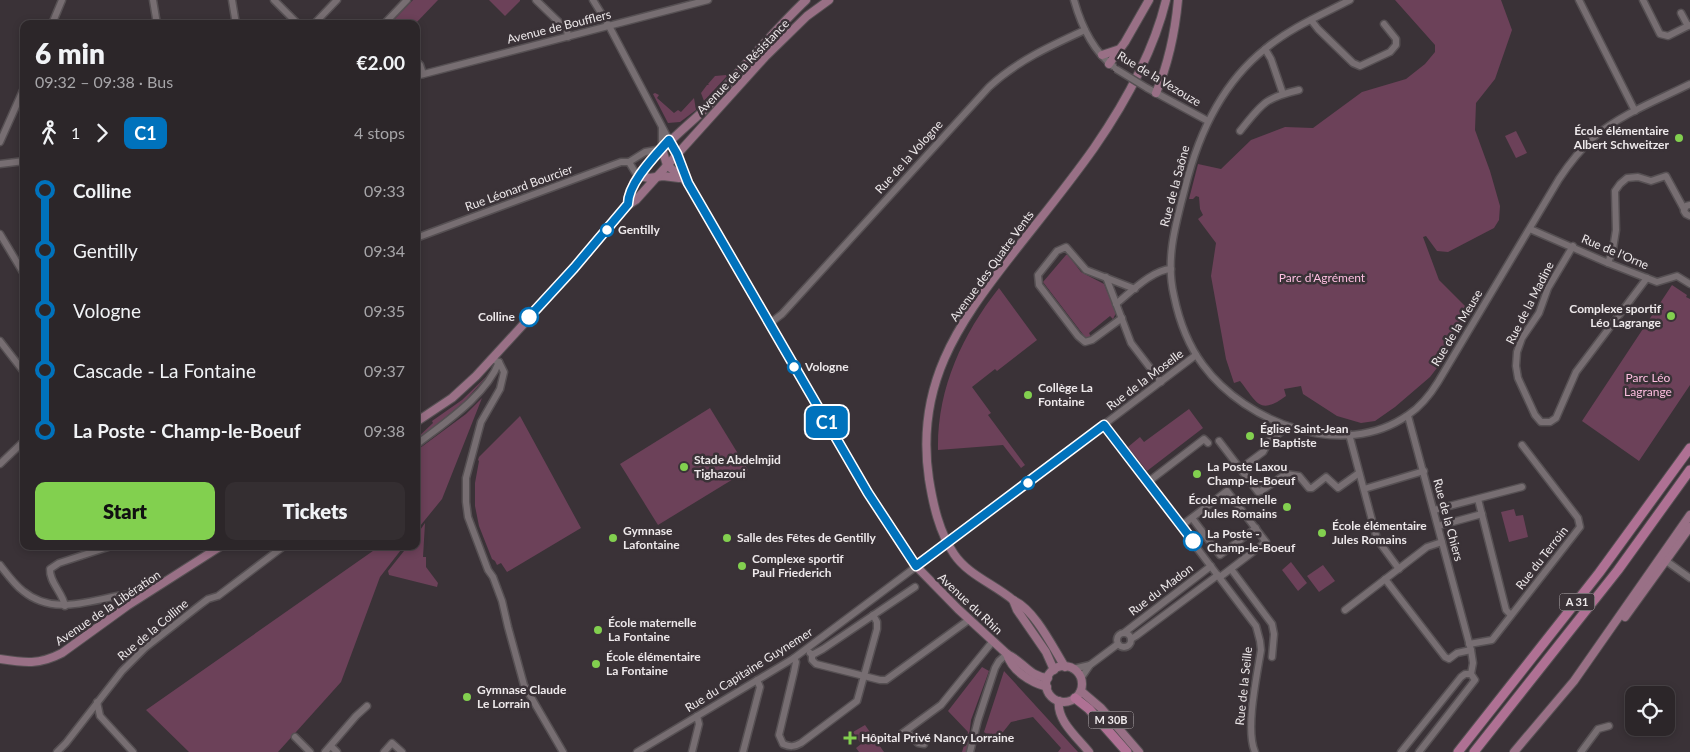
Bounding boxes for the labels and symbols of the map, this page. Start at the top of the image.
street label: Avenue de Boufflers [505,6,613,47]
street label: Avenue de la Résistance [693,16,792,117]
street label: Rue de la Vezouze [1115,48,1204,109]
street label: Rue de la Vologne [872,117,946,197]
place label: École élémentaire Albert Schweitzer [1573,123,1670,152]
marker: École élémentaire Albert Schweitzer [1673,132,1685,144]
street label: Rue de la Saône [1156,144,1193,228]
street label: Rue Léonard Bourcier [463,161,575,214]
street label: Avenue des Quatre Vents [946,207,1037,324]
place label: Gentilly [618,222,660,237]
marker: Gentilly [600,223,614,237]
street label: Rue de l'Orne [1579,231,1651,272]
street label: Rue de la Madine [1502,259,1557,347]
park label: Parc d'Agrément [1279,270,1366,285]
street label: Rue de la Meuse [1428,287,1485,369]
place label: Complexe sportif Léo Lagrange [1569,301,1662,330]
marker: Colline [519,307,539,327]
place label: Colline [478,309,516,324]
marker: Complexe sportif Léo Lagrange [1665,310,1677,322]
street label: Rue de la Moselle [1103,346,1186,413]
place label: Vologne [804,359,849,374]
marker: Vologne [787,360,801,374]
park label: Parc Léo Lagrange [1624,370,1672,399]
place label: Collège La Fontaine [1038,380,1093,409]
marker: Collège La Fontaine [1022,389,1034,401]
line badge: C1 [804,406,850,438]
place label: Église Saint-Jean le Baptiste [1260,421,1349,450]
marker: Église Saint-Jean le Baptiste [1244,430,1256,442]
place label: Stade Abdelmjid Tighazoui [694,452,781,481]
place label: La Poste Laxou Champ-le-Boeuf [1207,459,1296,488]
marker: Stade Abdelmjid Tighazoui [678,461,690,473]
marker: La Poste Laxou Champ-le-Boeuf [1191,468,1203,480]
unlabelled marker [1021,476,1035,490]
street label: Rue de la Chiers [1430,477,1467,563]
place label: École maternelle Jules Romains [1189,492,1278,521]
marker: École maternelle Jules Romains [1281,501,1293,513]
place label: École élémentaire Jules Romains [1332,518,1427,547]
place label: Gymnase Lafontaine [623,523,680,552]
street label: Rue du Terroin [1512,523,1571,592]
place label: La Poste - Champ-le-Boeuf [1207,526,1296,555]
marker: École élémentaire Jules Romains [1316,527,1328,539]
place label: Salle des Fêtes de Gentilly [737,530,876,545]
marker: La Poste - Champ-le-Boeuf [1183,531,1203,551]
marker: Gymnase Lafontaine [607,532,619,544]
marker: Salle des Fêtes de Gentilly [721,532,733,544]
place label: Complexe sportif Paul Friederich [752,551,844,580]
marker: Complexe sportif Paul Friederich [736,560,748,572]
street label: Rue du Madon [1125,560,1196,619]
street label: Avenue de la Libération [52,567,163,648]
street label: Avenue du Rhin [935,570,1006,637]
road number: A 31 [1560,594,1594,610]
street label: Rue de la Colline [114,596,191,664]
place label: École maternelle La Fontaine [608,615,697,644]
marker: École maternelle La Fontaine [592,624,604,636]
street label: Rue du Capitaine Guynemer [682,624,816,715]
street label: Rue de la Seille [1232,646,1255,726]
place label: École élémentaire La Fontaine [606,649,701,678]
marker: École élémentaire La Fontaine [590,658,602,670]
place label: Gymnase Claude Le Lorrain [477,682,567,711]
marker: Gymnase Claude Le Lorrain [461,691,473,703]
road number: M 30B [1088,712,1134,728]
place label: Hôpital Privé Nancy Lorraine [861,730,1015,745]
marker: Hôpital Privé Nancy Lorraine [843,731,857,745]

